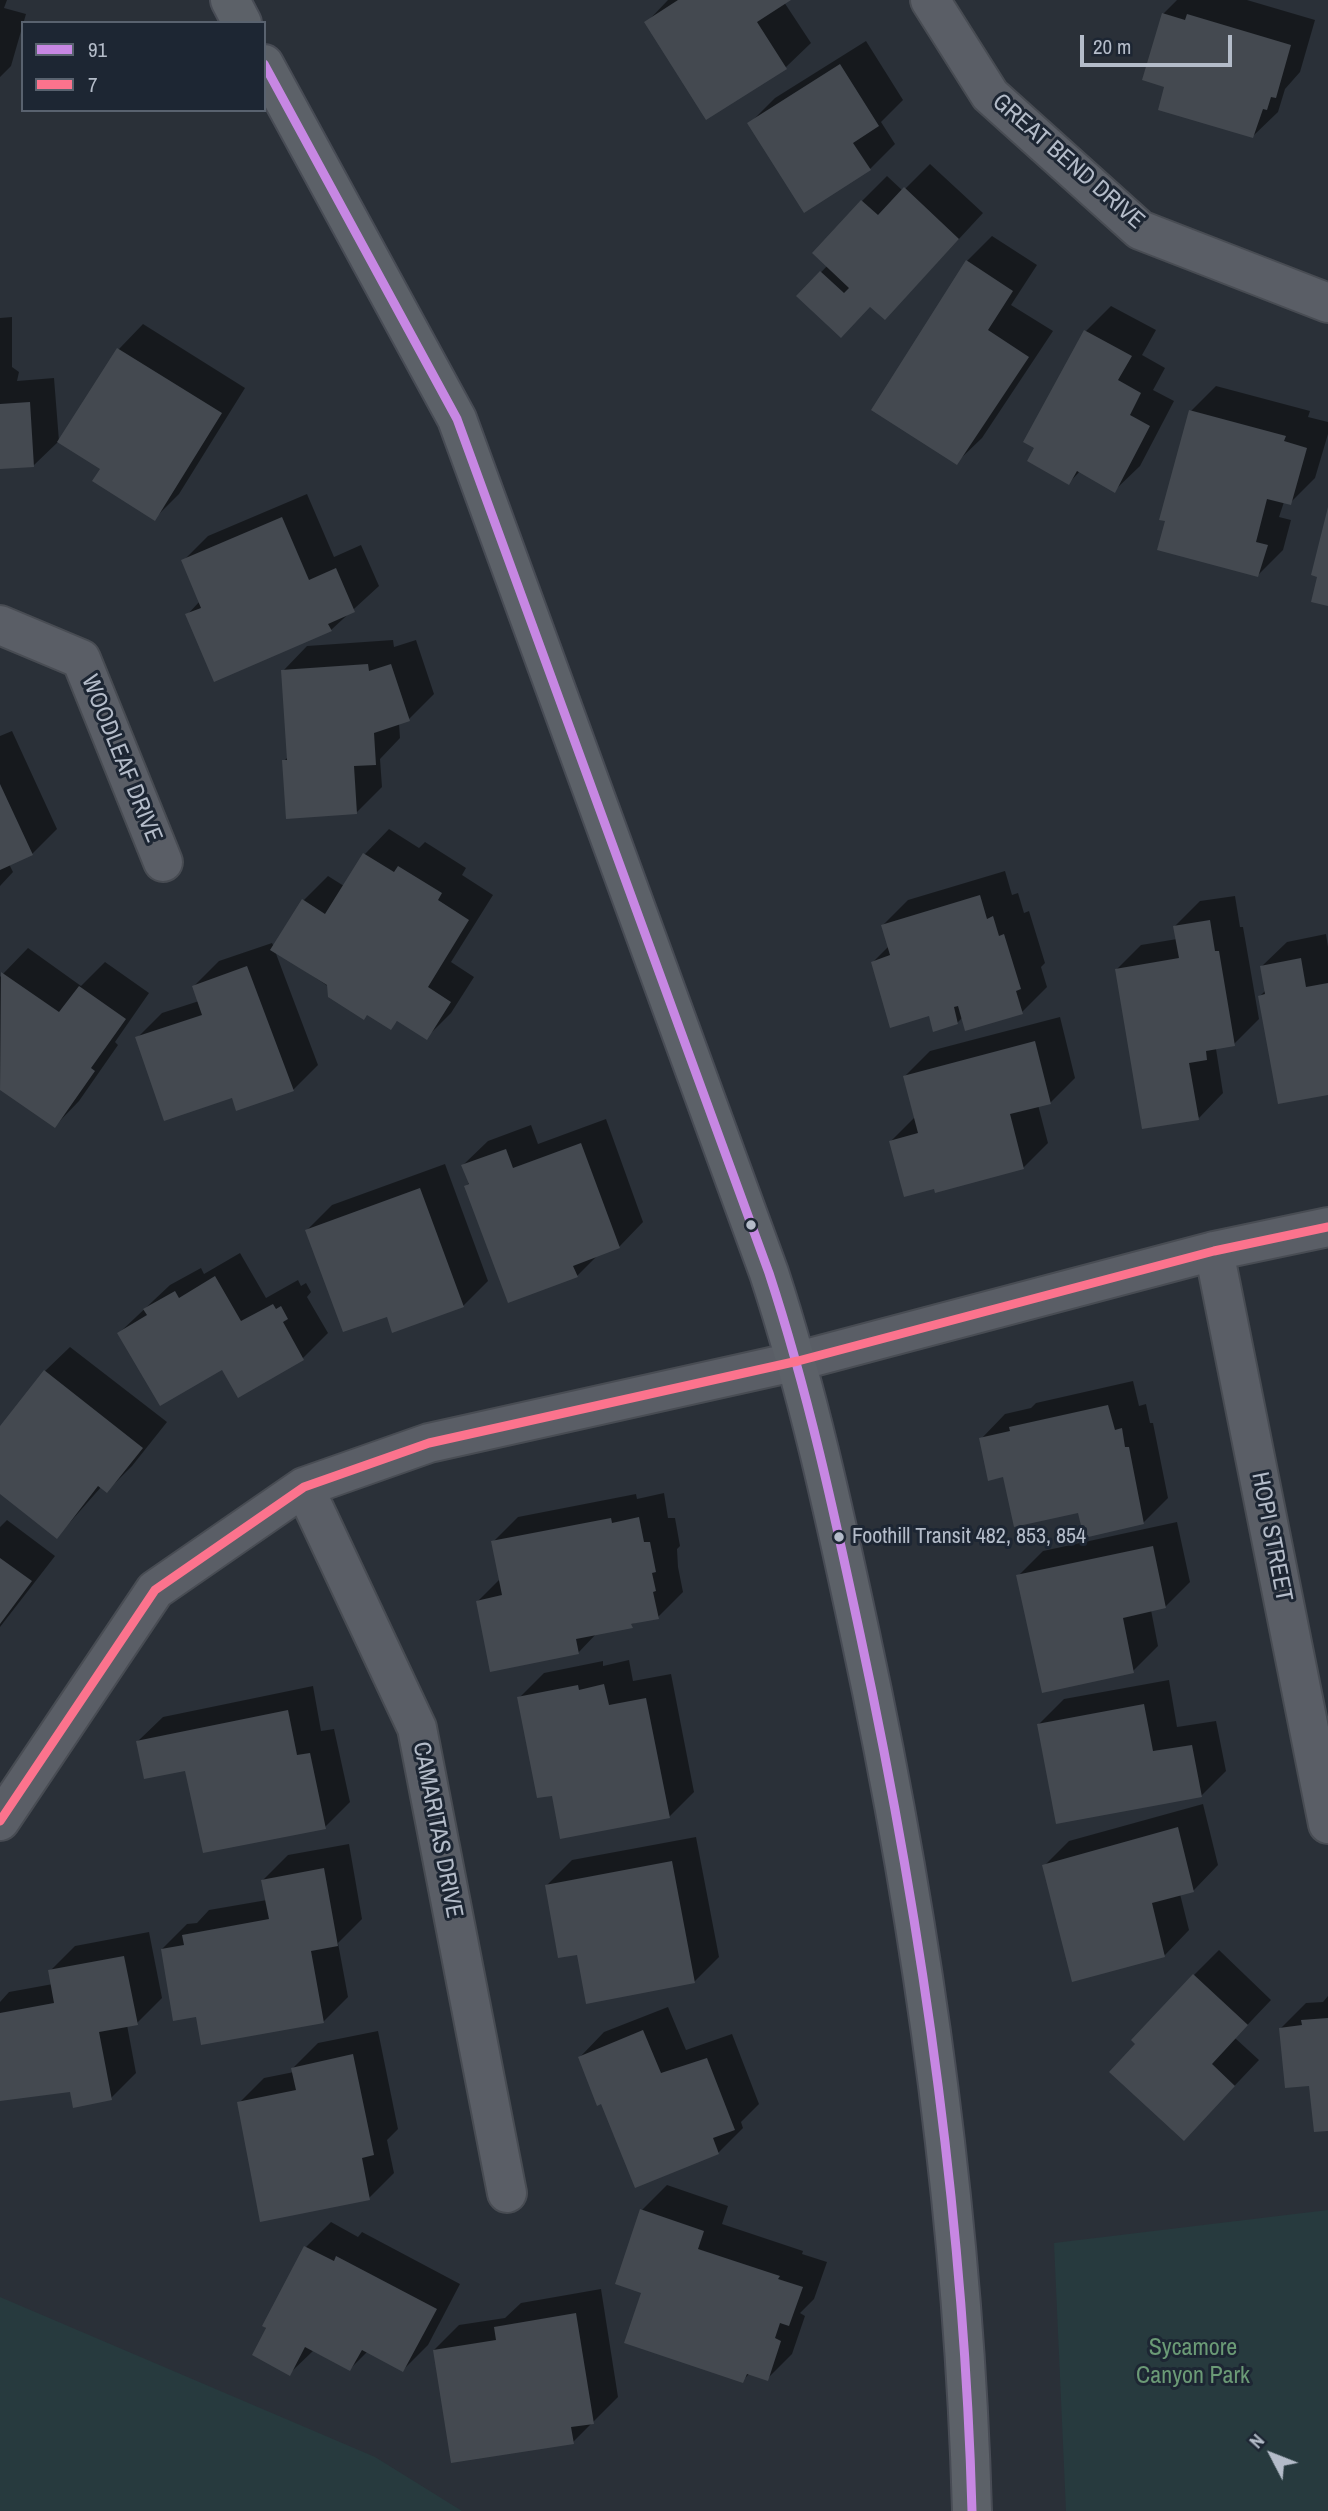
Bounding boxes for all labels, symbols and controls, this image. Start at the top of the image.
legend [21,21,266,112]
scale bar [1083,21,1235,65]
text: 20 m [1093,32,1131,61]
text: 91 [88,35,107,64]
text: 7 [88,70,98,99]
street label: GREAT BEND DRIVE [986,88,1150,236]
street label: WOODLEAF DRIVE [74,671,168,847]
unlabelled marker [744,1218,758,1232]
street label: HOPI STREET [1244,1470,1298,1604]
place label: Foothill Transit 482, 853, 854 [852,1524,1086,1550]
marker: Foothill Transit 482, 853, 854 [832,1530,846,1544]
street label: CAMARITAS DRIVE [406,1739,468,1921]
park label: Sycamore Canyon Park [1136,2335,1250,2391]
north arrow [1237,2420,1307,2490]
text: N [1243,2428,1270,2454]

